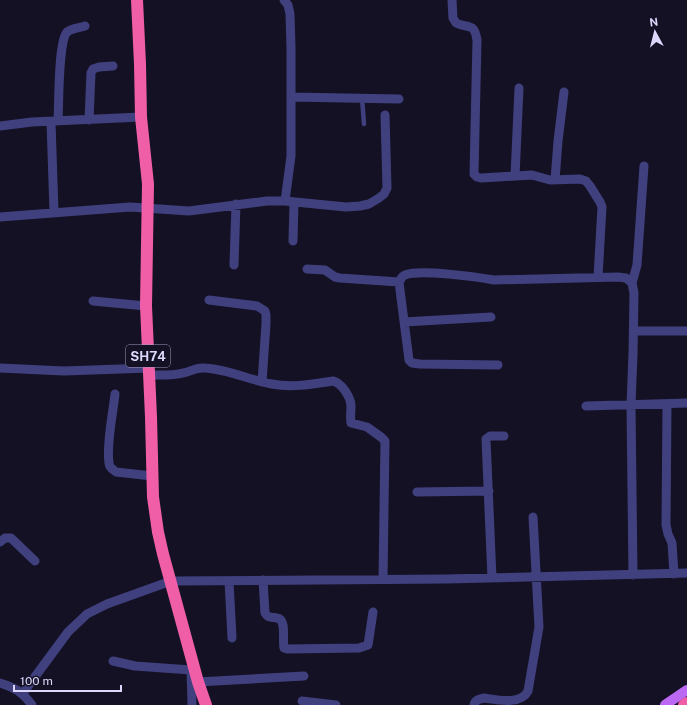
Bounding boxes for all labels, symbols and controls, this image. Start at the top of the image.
north arrow [635,12,675,52]
text: N [649,16,659,29]
road number: SH74 [126,345,170,367]
scale bar [14,667,121,693]
text: 100 m [20,674,53,688]

